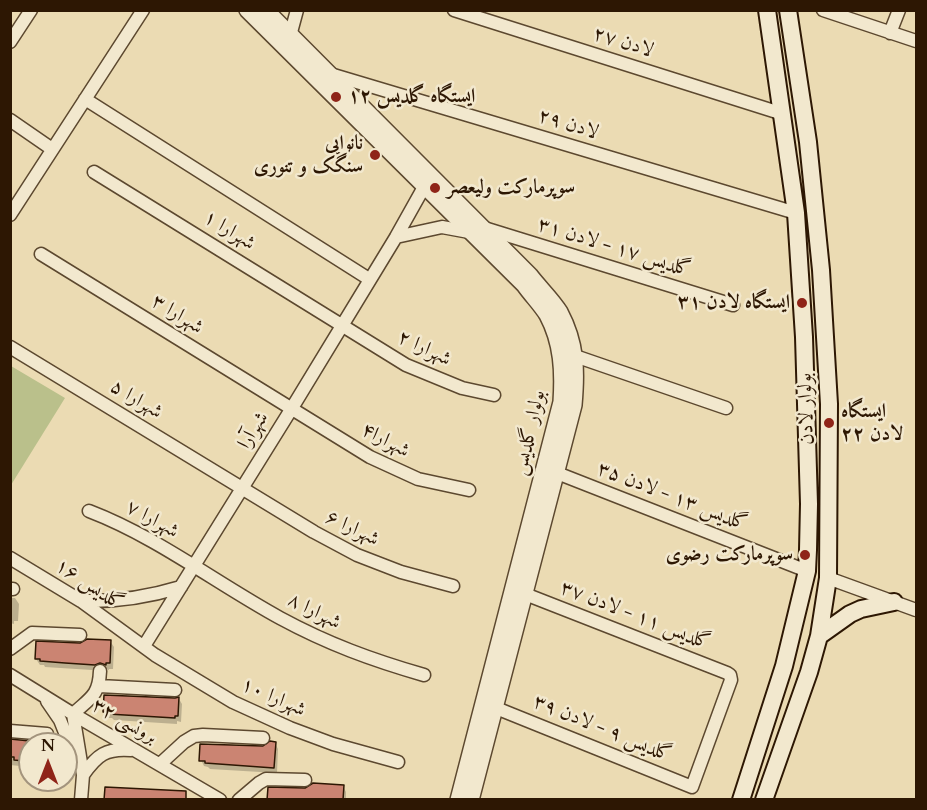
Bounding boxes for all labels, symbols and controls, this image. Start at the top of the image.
street label: لادن ۲۷ [590,22,656,64]
place label: ایستگاه گلدیس ۱۲ [348,85,475,109]
marker: ایستگاه گلدیس ۱۲ [329,90,343,104]
street label: لادن ۲۹ [535,104,601,146]
place label: نانوایی سنگک و تنوری [254,132,363,179]
marker: نانوایی سنگک و تنوری [368,148,382,162]
place label: سوپرمارکت ولیعصر [447,176,575,200]
marker: سوپرمارکت ولیعصر [428,181,442,195]
street label: شهرارا ۱ [199,206,259,256]
street label: گلدیس ۱۷ - لادن ۳۱ [535,213,693,283]
street label: شهرارا ۳ [147,290,207,340]
place label: ایستگاه لادن ۳۱ [677,291,790,315]
marker: ایستگاه لادن ۳۱ [795,296,809,310]
street label: شهرارا ۲ [393,326,455,372]
street label: بولوار لادن [794,373,820,445]
street label: شهرارا ۵ [106,375,166,425]
street label: بولوار گلدیس [509,388,551,478]
place label: ایستگاه لادن ۲۲ [841,400,903,447]
street label: شهرآرا [233,408,275,454]
marker: ایستگاه لادن ۲۲ [822,416,836,430]
street label: شهرارا۴ [357,418,413,464]
street label: گلدیس ۱۳ - لادن ۳۵ [594,457,750,537]
street label: شهرارا ۷ [121,496,183,544]
street label: شهرارا ۶ [321,506,383,552]
place label: سوپرمارکت رضوی [666,543,793,567]
marker: سوپرمارکت رضوی [798,548,812,562]
street label: گلدیس ۱۶ [50,554,128,616]
street label: گلدیس ۱۱ - لادن ۳۷ [557,576,713,656]
street label: شهرارا ۸ [283,588,345,636]
street label: شهرارا ۱۰ [237,673,309,723]
street label: گلدیس ۹ - لادن ۳۹ [529,690,675,768]
street label: برونسی ۳۲ [87,694,161,750]
north arrow [18,732,78,792]
text: N [41,735,55,757]

